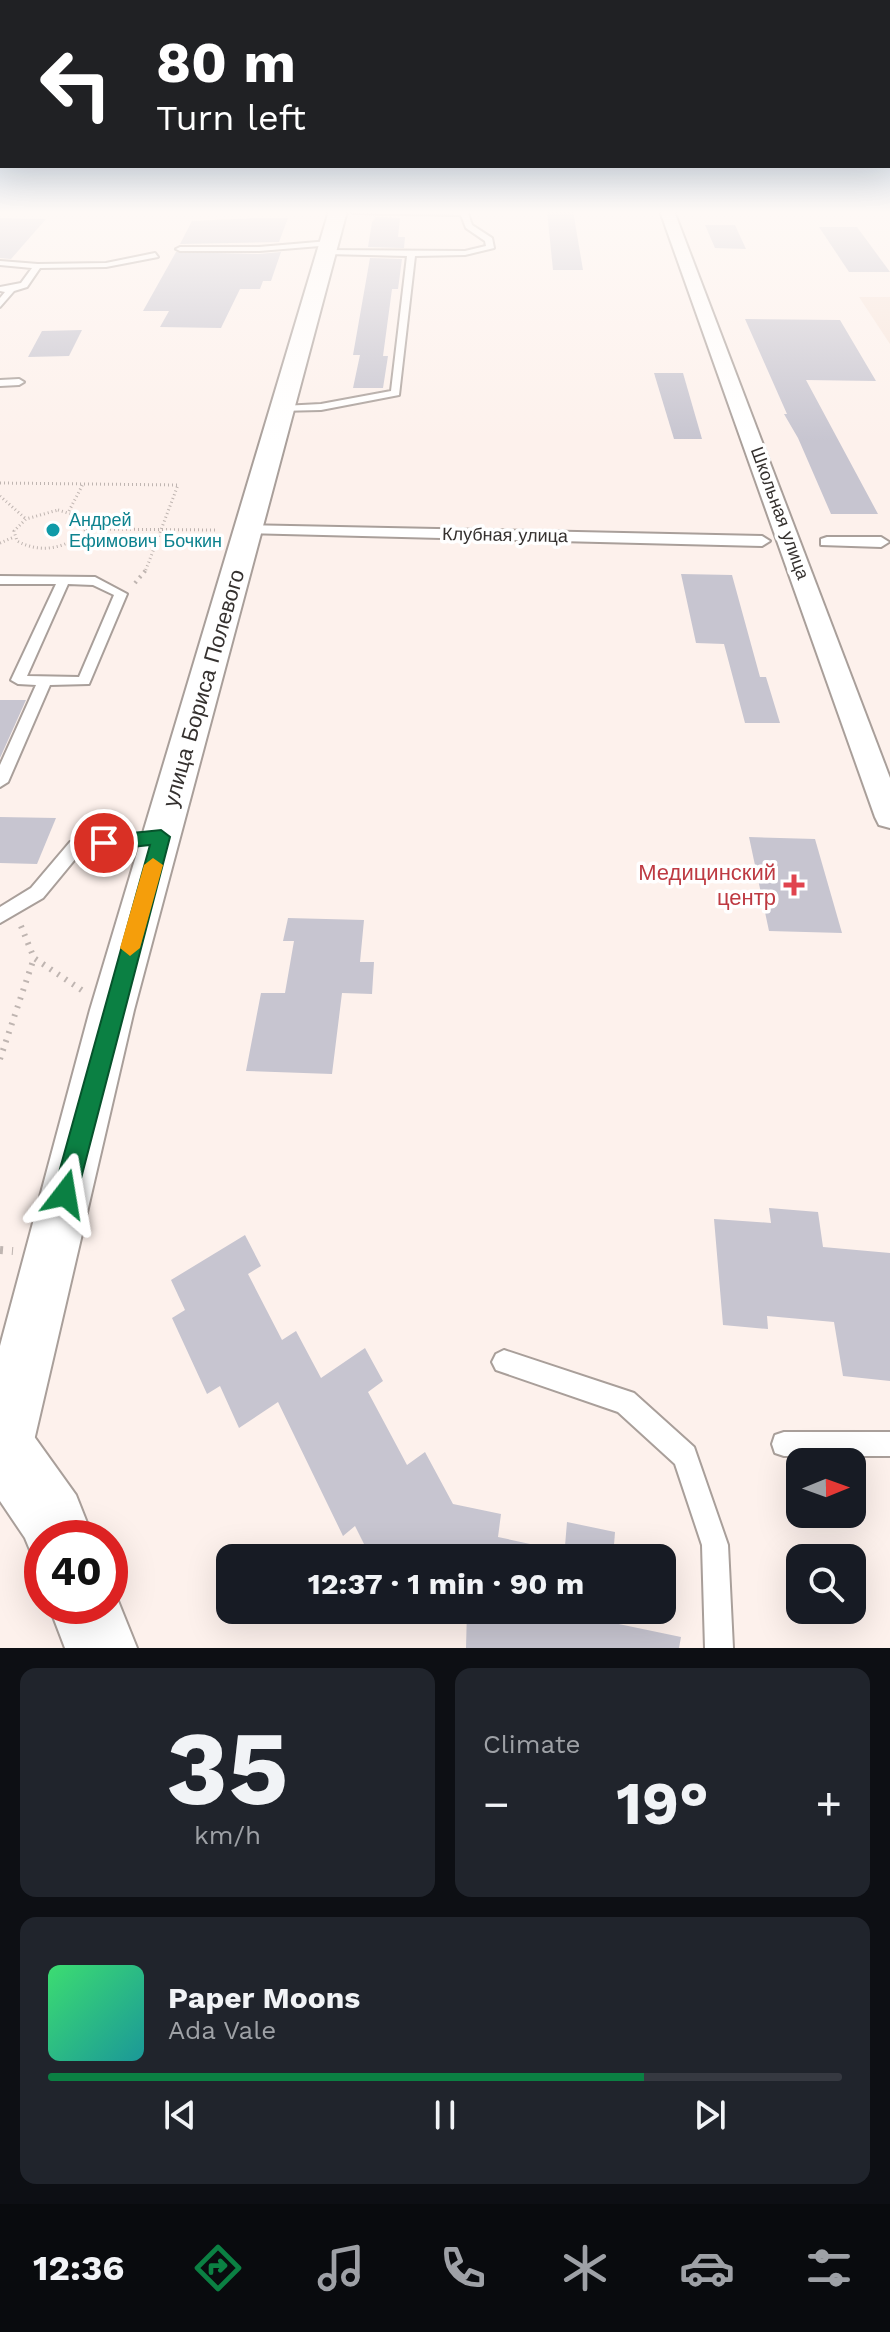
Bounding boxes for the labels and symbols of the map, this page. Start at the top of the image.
street label: Школьная улица [747,444,815,583]
place label: Андрей Ефимович Бочкин [69,509,222,551]
marker: Андрей Ефимович Бочкин [44,521,62,539]
street label: Клубная улица [442,523,569,546]
street label: улица Бориса Полевого [158,566,249,810]
pin [70,809,138,877]
place label: Медицинский центр [638,860,776,910]
marker: Медицинский центр [783,874,805,896]
position arrow [23,1152,107,1236]
north arrow [786,1448,866,1528]
speed limit sign: 40 [24,1520,128,1624]

